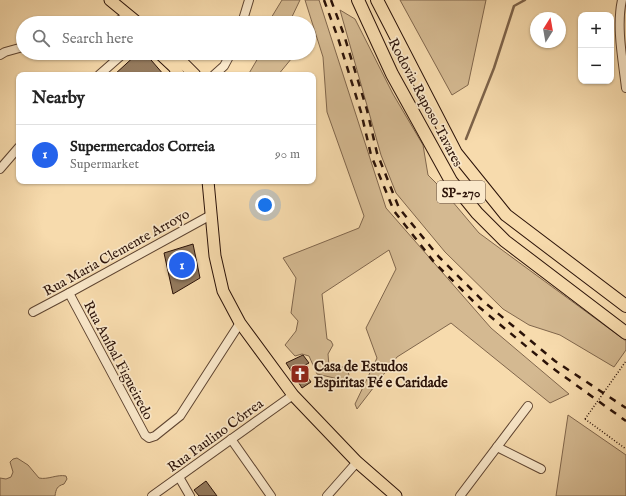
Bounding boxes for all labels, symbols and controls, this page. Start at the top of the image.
north arrow [530,12,566,48]
map controls [578,12,614,84]
button: + [578,12,614,48]
search box [16,16,316,60]
icon: search [30,27,52,49]
text: Search here [62,29,133,48]
street label: Rodovia Raposo Tavares [384,35,467,170]
button: − [578,48,614,84]
text: Nearby [32,88,85,109]
text: Supermercados Correia [70,137,215,156]
text: 1 [43,146,47,163]
text: 90 m [275,146,300,163]
text: Supermarket [70,156,139,173]
road number: SP-270 [437,181,485,203]
your location [255,195,275,215]
street label: Rua Maria Clemente Arroyo [40,205,193,301]
pin: 1 [169,250,195,280]
street label: Rua Aníbal Figueiredo [79,298,157,423]
place label: Casa de Estudos Espiritas Fé e Caridade [314,358,448,392]
church icon: Casa de Estudos Espiritas Fé e Caridade [289,363,311,385]
street label: Rua Paulino Côrrea [164,394,268,477]

